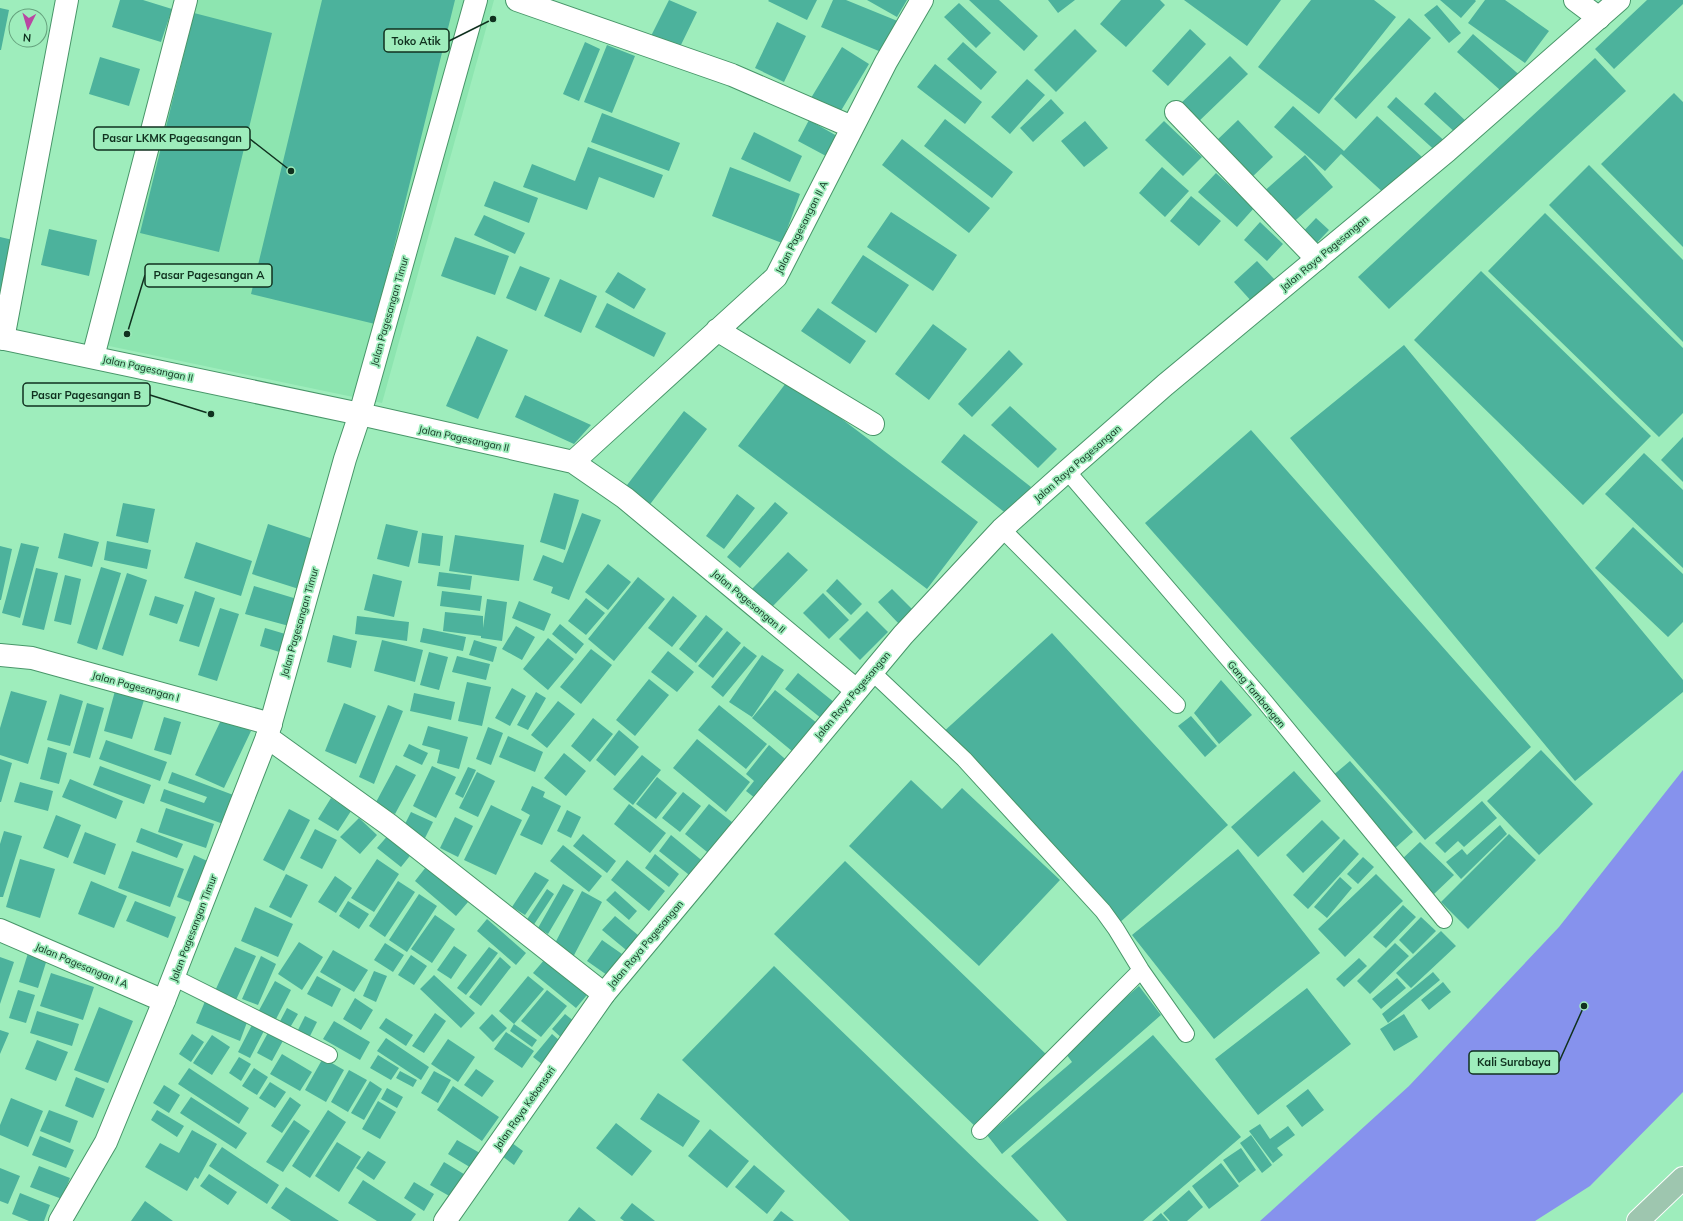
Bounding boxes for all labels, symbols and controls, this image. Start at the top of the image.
north arrow [8,8,48,48]
callout: Toko Atik [384,29,449,52]
text: N [22,31,32,45]
text: Toko Atik [391,34,441,48]
callout: Pasar LKMK Pageasangan [94,127,250,150]
text: Pasar LKMK Pageasangan [102,131,242,145]
street label: Jalan Pagesangan II A [772,178,831,276]
street label: Jalan Raya Pagesangan [1278,213,1371,294]
street label: Jalan Pagesangan Timur [368,254,412,368]
callout: Pasar Pagesangan A [145,264,272,287]
text: Pasar Pagesangan A [154,268,265,282]
street label: Jalan Pagesangan II [101,353,194,384]
callout: Pasar Pagesangan B [23,383,150,406]
text: Pasar Pagesangan B [31,388,142,402]
street label: Jalan Raya Pagesangan [1031,422,1124,505]
street label: Jalan Pagesangan II [417,423,510,454]
street label: Jalan Pagesangan Timur [278,565,322,679]
street label: Jalan Pagesangan II [709,567,788,636]
street label: Jalan Raya Pagesangan [812,648,893,742]
street label: Gang Tambangan [1225,658,1289,731]
street label: Jalan Pagesangan I [91,669,181,704]
street label: Jalan Pagesangan Timur [167,872,220,984]
street label: Jalan Raya Pagesangan [605,897,686,991]
street label: Jalan Pagesangan I A [33,940,131,991]
callout: Kali Surabaya [1469,1051,1559,1074]
text: Kali Surabaya [1477,1055,1551,1069]
street label: Jalan Raya Kebonsari [491,1064,558,1153]

